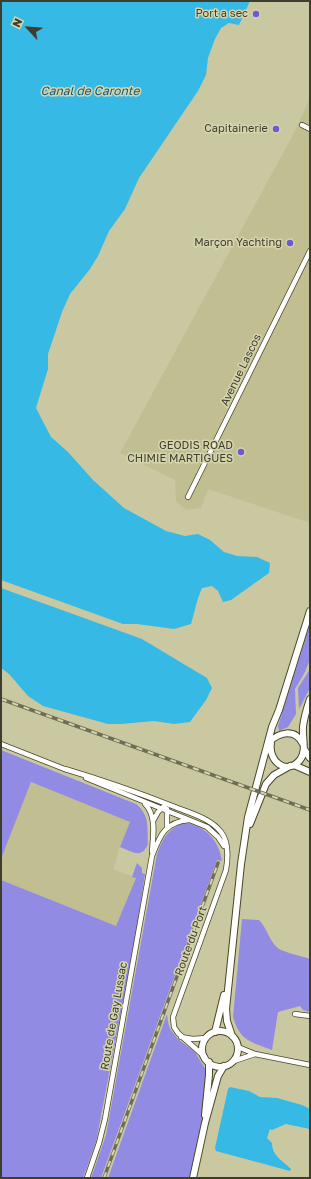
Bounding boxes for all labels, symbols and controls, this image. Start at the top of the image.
place label: Port a sec [195,7,248,21]
north arrow [8,8,48,48]
marker: Port a sec [251,9,261,19]
text: N [9,16,24,29]
water label: Canal de Caronte [41,84,139,98]
place label: Capitainerie [204,122,268,136]
marker: Capitainerie [271,124,281,134]
place label: Marçon Yachting [194,236,282,250]
marker: Marçon Yachting [285,238,295,248]
street label: Avenue Lascos [218,332,264,408]
place label: GEODIS ROAD CHIMIE MARTIGUES [127,439,233,465]
marker: GEODIS ROAD CHIMIE MARTIGUES [236,447,246,457]
street label: Route du Port [172,904,210,978]
street label: Route de Gay Lussac [98,961,130,1071]

